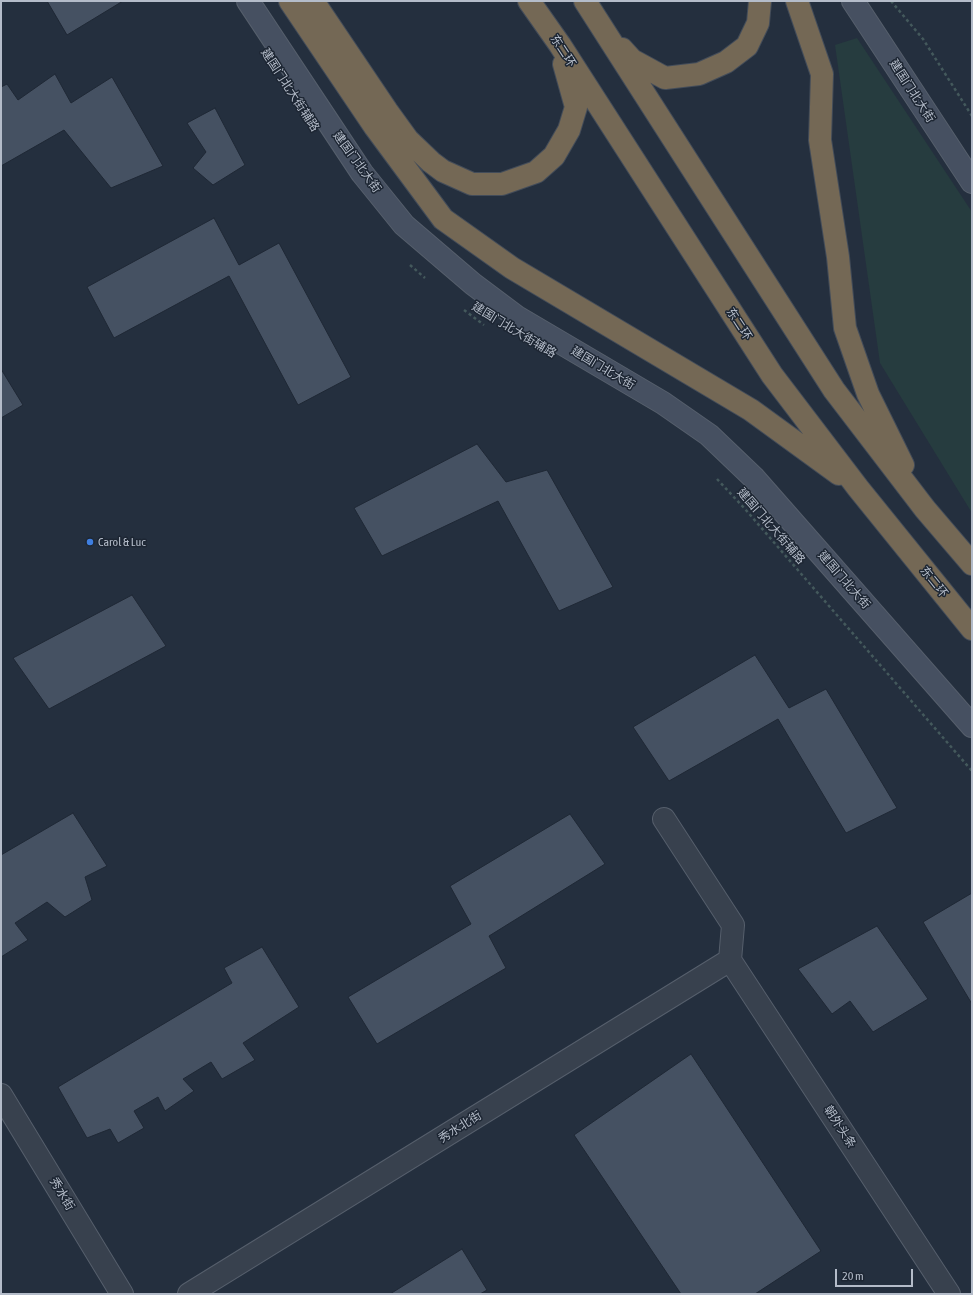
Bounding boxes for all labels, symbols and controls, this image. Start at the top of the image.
street label: 东二环 [547,32,579,70]
street label: 建国门北大街辅路 [258,46,322,134]
street label: 建国门北大街 [886,57,938,125]
street label: 建国门北大街 [330,129,384,195]
street label: 建国门北大街辅路 [469,299,559,361]
street label: 东二环 [723,305,755,343]
street label: 建国门北大街 [568,343,638,393]
street label: 建国门北大街辅路 [734,485,808,567]
place label: Carol & Luc [98,535,146,549]
marker: Carol & Luc [85,537,95,547]
street label: 建国门北大街 [815,548,873,612]
street label: 东二环 [917,563,951,601]
street label: 朝外头条 [821,1103,859,1151]
street label: 秀水北街 [436,1108,484,1146]
street label: 秀水街 [47,1175,77,1213]
scale bar [837,1261,915,1287]
text: 20 m [842,1269,864,1283]

